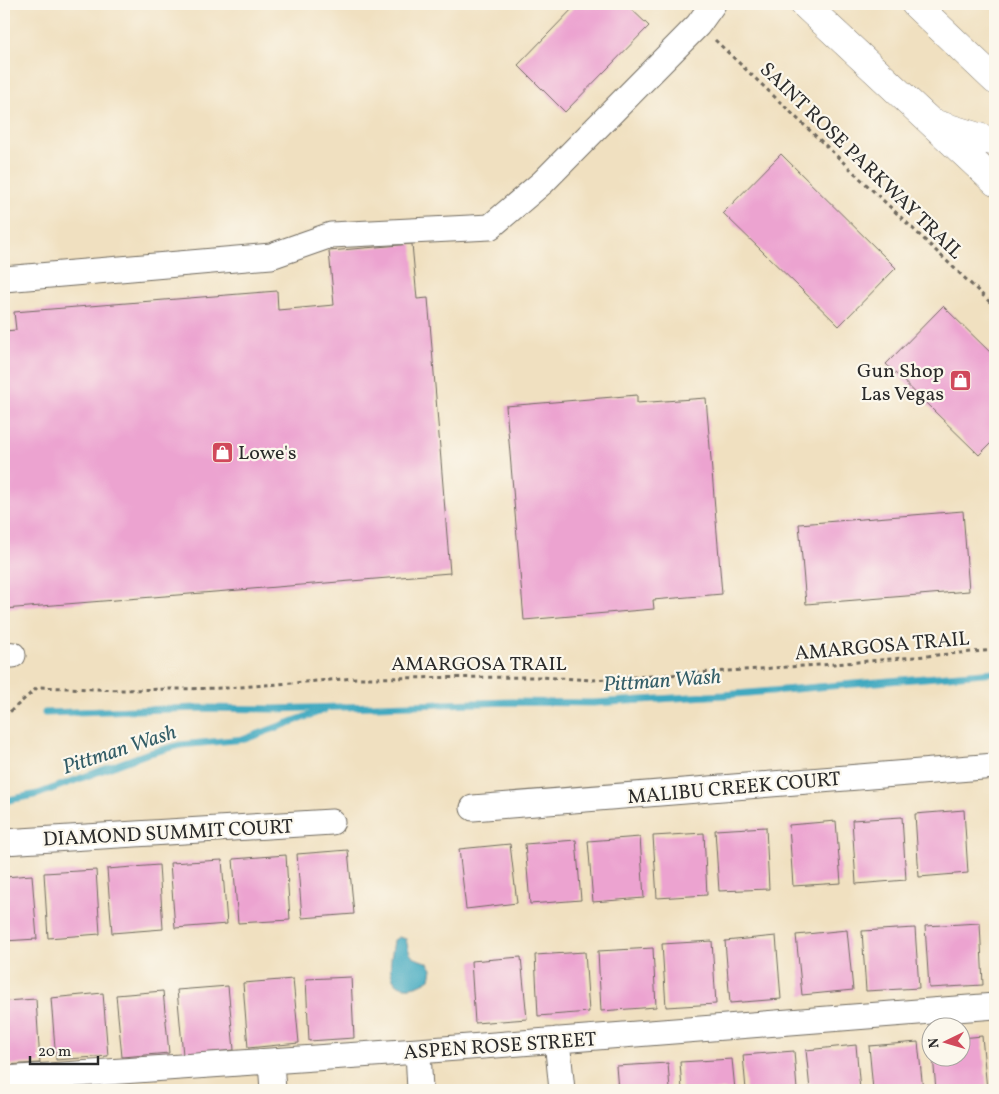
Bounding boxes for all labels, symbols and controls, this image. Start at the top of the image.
street label: SAINT ROSE PARKWAY TRAIL [753,57,968,266]
place label: Gun Shop Las Vegas [857,358,944,409]
shop icon: Gun Shop Las Vegas [948,369,972,393]
shop icon: Lowe's [210,440,234,464]
place label: Lowe's [238,440,297,468]
street label: AMARGOSA TRAIL [794,625,971,669]
street label: AMARGOSA TRAIL [391,651,567,679]
water label: Pittman Wash [602,663,722,700]
water label: Pittman Wash [59,718,180,782]
street label: MALIBU CREEK COURT [626,766,842,812]
street label: DIAMOND SUMMIT COURT [42,813,294,855]
north arrow [922,1016,972,1066]
street label: ASPEN ROSE STREET [403,1026,598,1068]
scale bar [30,1034,98,1066]
text: N [925,1037,944,1049]
text: 20 m [38,1042,71,1063]

